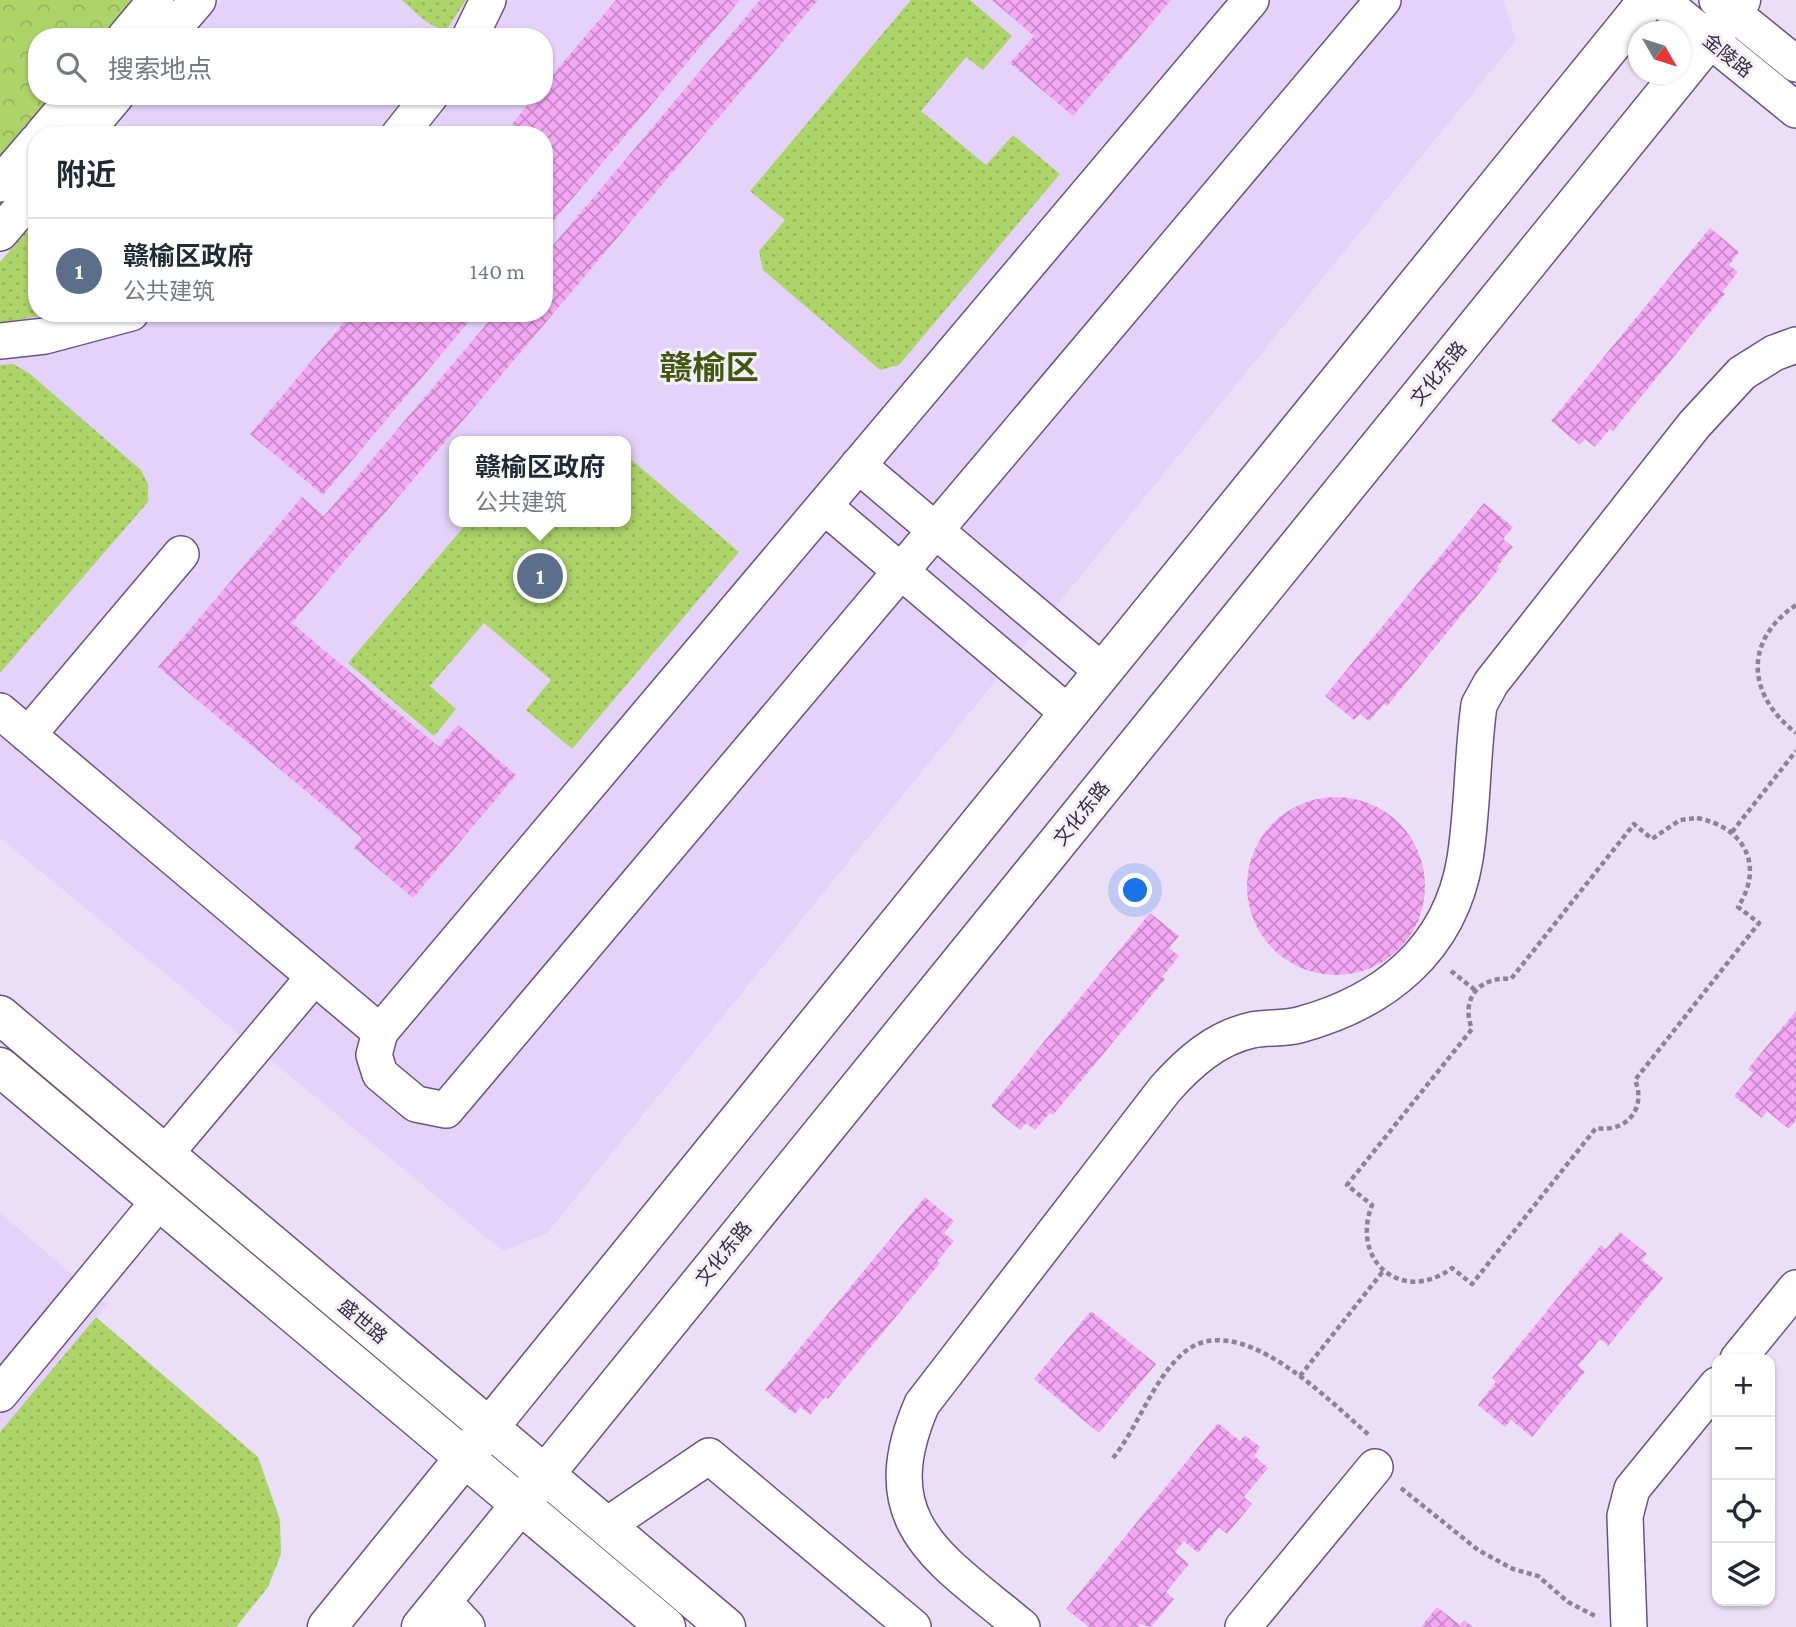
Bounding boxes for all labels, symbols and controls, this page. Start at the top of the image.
north arrow [1628,21,1691,84]
search box [28,28,553,105]
street label: 金陵路 [1699,29,1756,81]
icon: search [52,48,90,86]
text: 搜索地点 [108,55,212,84]
text: 附近 [56,158,116,191]
text: 赣榆区政府 [123,242,253,271]
text: 1 [75,258,83,284]
text: 140 m [470,258,525,284]
text: 公共建筑 [123,278,215,304]
street label: 文化东路 [1406,337,1470,409]
district label: 赣榆区 [660,349,759,386]
popup [449,436,631,527]
text: 赣榆区政府 [475,453,605,482]
text: 公共建筑 [475,489,567,515]
pin: 1 [517,550,563,602]
street label: 文化东路 [1049,777,1113,849]
your location [1118,873,1152,907]
street label: 文化东路 [691,1217,755,1289]
street label: 盛世路 [334,1295,391,1348]
map controls [1712,1354,1775,1606]
button: + [1712,1354,1775,1417]
button: − [1712,1417,1775,1480]
button: locate [1712,1480,1775,1543]
button: layers [1712,1543,1775,1606]

